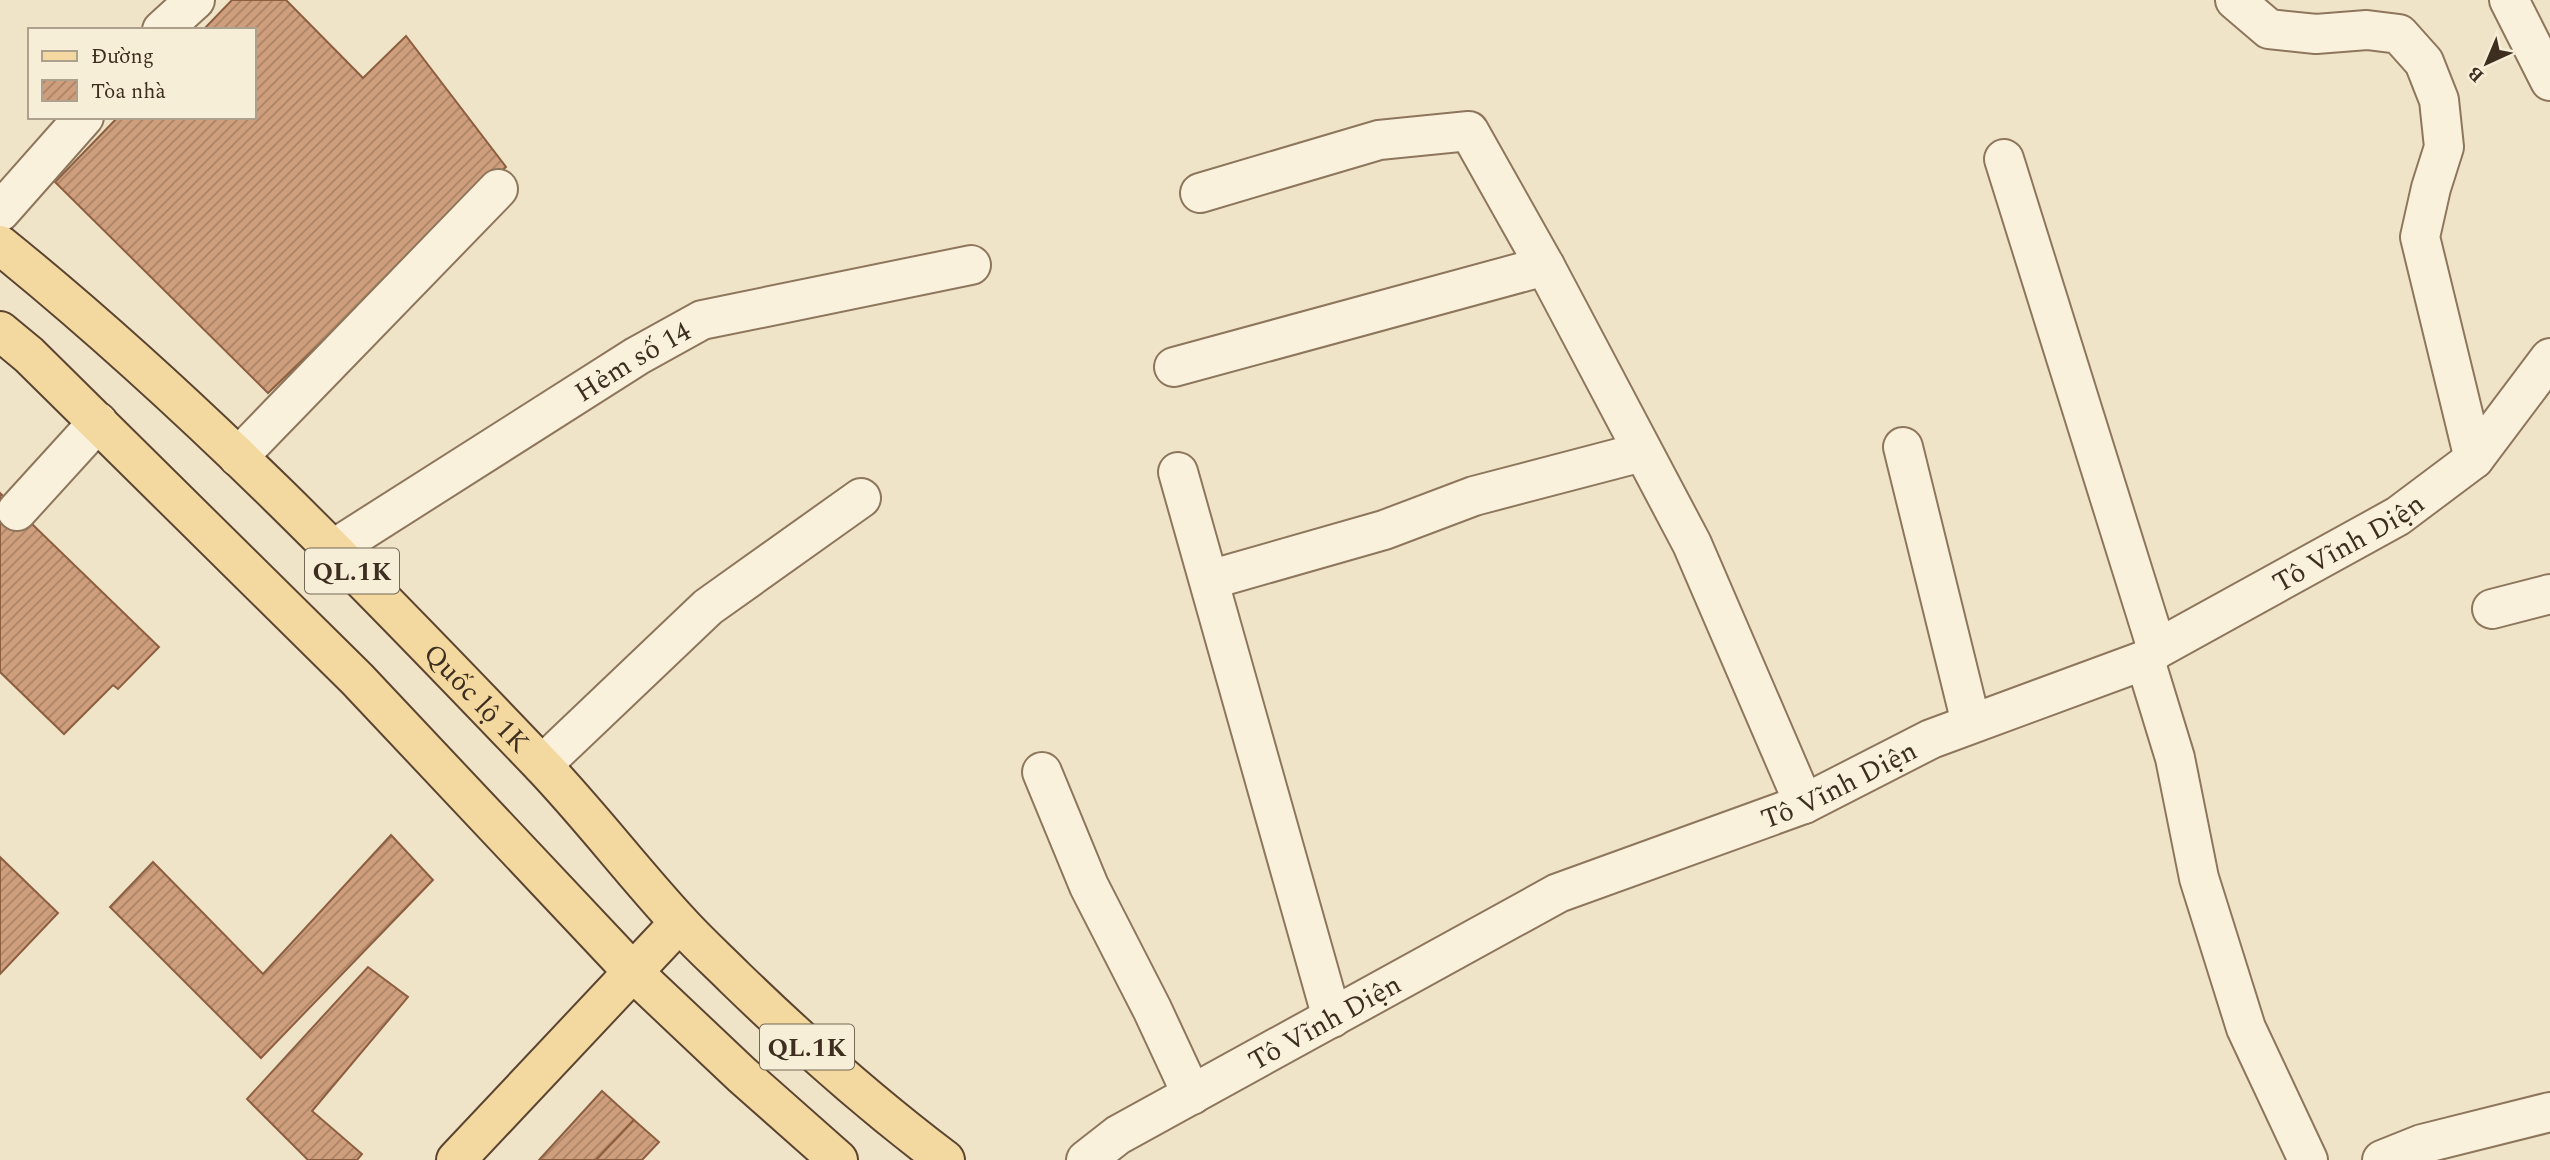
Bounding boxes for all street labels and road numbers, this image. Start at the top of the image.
street label: Hẻm số 14 [566,310,699,414]
street label: Tô Vĩnh Diện [2265,483,2434,604]
road number: QL.1K [305,548,399,594]
street label: Quốc lộ 1K [413,634,540,763]
street label: Tô Vĩnh Diện [1755,730,1925,841]
street label: Tô Vĩnh Diện [1241,963,1409,1082]
road number: QL.1K [760,1024,854,1070]

